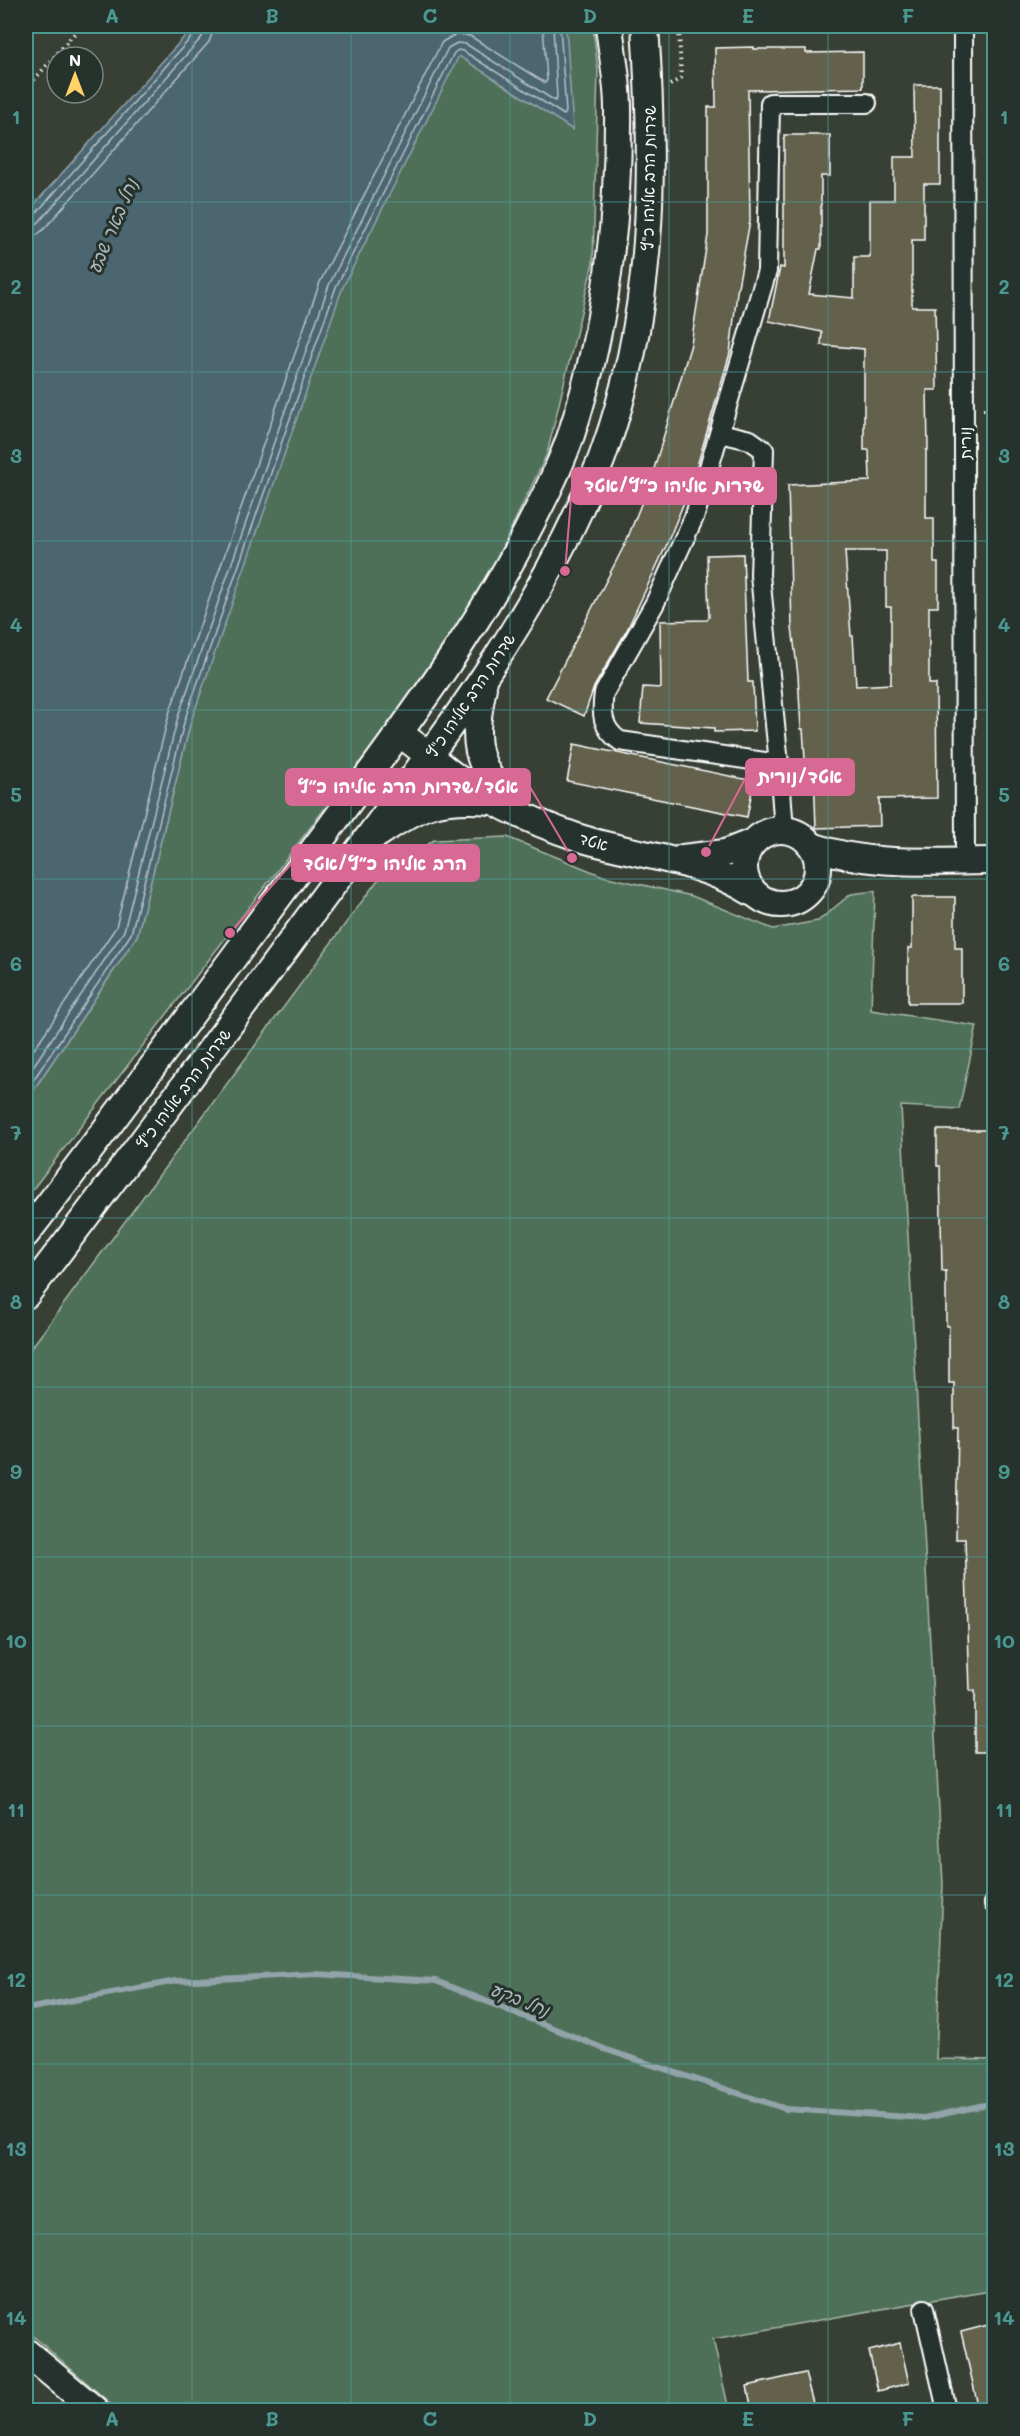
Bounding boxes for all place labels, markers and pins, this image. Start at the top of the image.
callout: שדרות אליהו כ״ץ/אטד [572,468,776,504]
callout: אטד/נורית [746,759,854,795]
callout: אטד/שדרות הרב אליהו כ״ץ [286,769,530,805]
callout: הרב אליהו כ״ץ/אטד [292,845,479,881]

